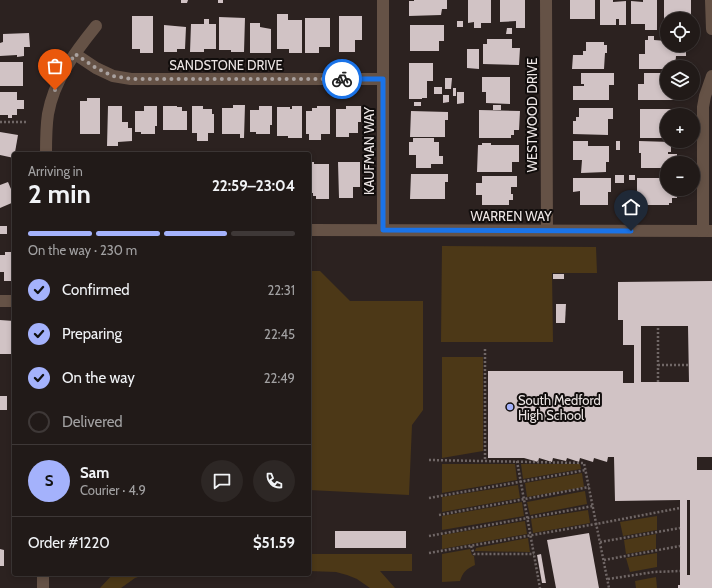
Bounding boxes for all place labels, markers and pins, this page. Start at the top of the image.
pin [38,49,72,90]
pin [614,190,648,231]
place label: South Medford High School [518,392,601,423]
marker: South Medford High School [505,402,515,412]

